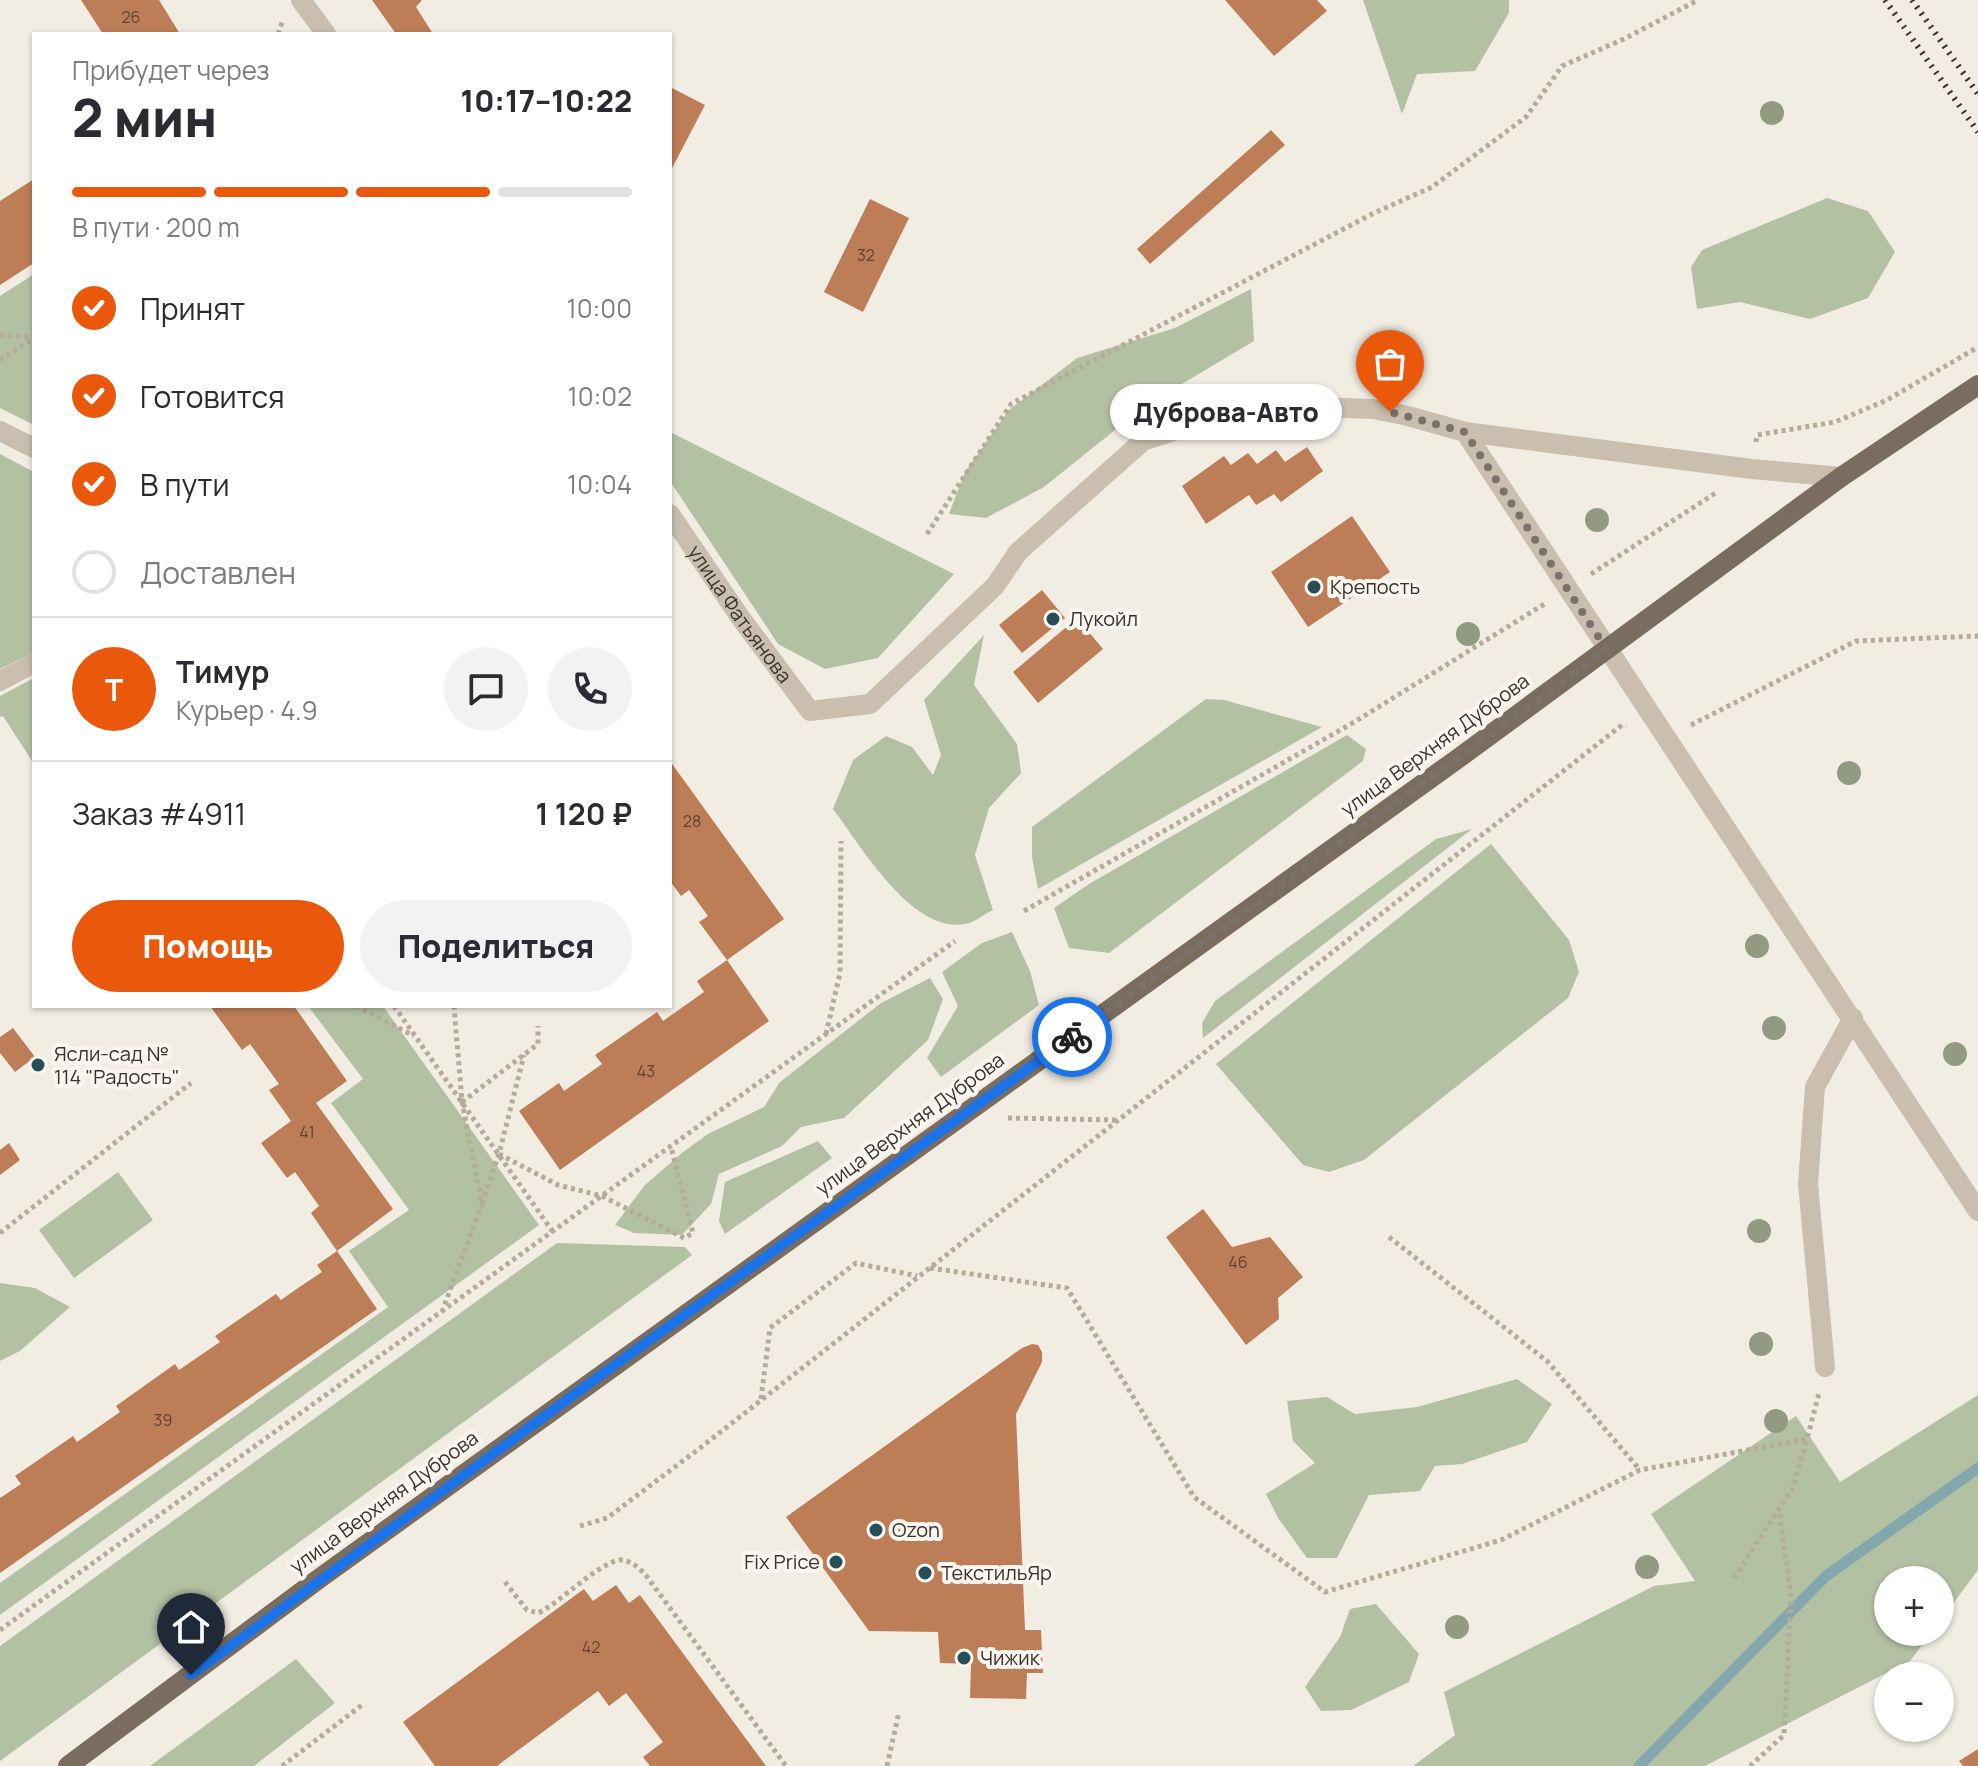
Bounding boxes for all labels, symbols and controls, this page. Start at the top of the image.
house number: 26 [121,6,141,28]
text: Прибудет через [72,52,270,88]
text: 10:17–10:22 [461,80,632,121]
text: 2 мин [72,82,217,153]
text: В пути · 200 m [72,209,240,245]
house number: 32 [857,244,875,266]
icon: check [72,286,116,330]
text: Принят [140,288,245,329]
text: 10:00 [567,290,632,326]
pin [1356,330,1424,412]
icon: bag [1368,342,1412,386]
icon: check [72,374,116,418]
text: Готовится [140,376,285,417]
text: 10:02 [568,378,632,414]
callout: Дуброва-Авто [1110,384,1342,440]
text: Дуброва-Авто [1133,394,1319,430]
icon: check [72,462,116,506]
text: В пути [140,464,230,505]
text: 10:04 [567,466,632,502]
street label: улица Фатьянова [682,539,798,688]
text: Доставлен [140,552,296,593]
place label: Крепость [1330,573,1420,600]
marker: Крепость [1305,578,1323,596]
place label: Лукойл [1069,605,1138,632]
marker: Лукойл [1044,610,1062,628]
button: chat [444,647,528,731]
button: phone [548,647,632,731]
text: Тимур [176,651,269,692]
street label: улица Верхняя Дуброва [1335,667,1534,822]
text: Т [105,669,123,710]
text: Курьер · 4.9 [176,692,318,728]
text: Заказ #4911 [72,793,246,834]
text: 1 120 ₽ [536,793,632,834]
house number: 28 [683,810,701,832]
button: Помощь [72,900,344,992]
button: Поделиться [360,900,632,992]
courier [1032,997,1112,1077]
icon: bike [1050,1015,1094,1059]
place label: Ясли-сад № 114 "Радость" [54,1040,180,1090]
street label: улица Верхняя Дуброва [810,1046,1009,1201]
marker: Ясли-сад № 114 "Радость" [29,1056,47,1074]
house number: 43 [637,1060,655,1082]
house number: 41 [299,1121,315,1143]
house number: 46 [1228,1251,1248,1273]
house number: 39 [154,1409,172,1431]
street label: улица Верхняя Дуброва [284,1424,483,1579]
place label: Ozon [892,1516,940,1543]
marker: Ozon [867,1521,885,1539]
place label: Fix Price [744,1548,820,1575]
marker: Fix Price [827,1553,845,1571]
place label: ТекстильЯр [941,1559,1052,1586]
marker: ТекстильЯр [916,1564,934,1582]
map controls [1874,1566,1954,1742]
button: + [1874,1566,1954,1646]
pin [157,1593,225,1675]
icon: home [169,1605,213,1649]
house number: 42 [582,1636,600,1658]
place label: Чижик [980,1644,1041,1671]
marker: Чижик [955,1649,973,1667]
button: − [1874,1662,1954,1742]

